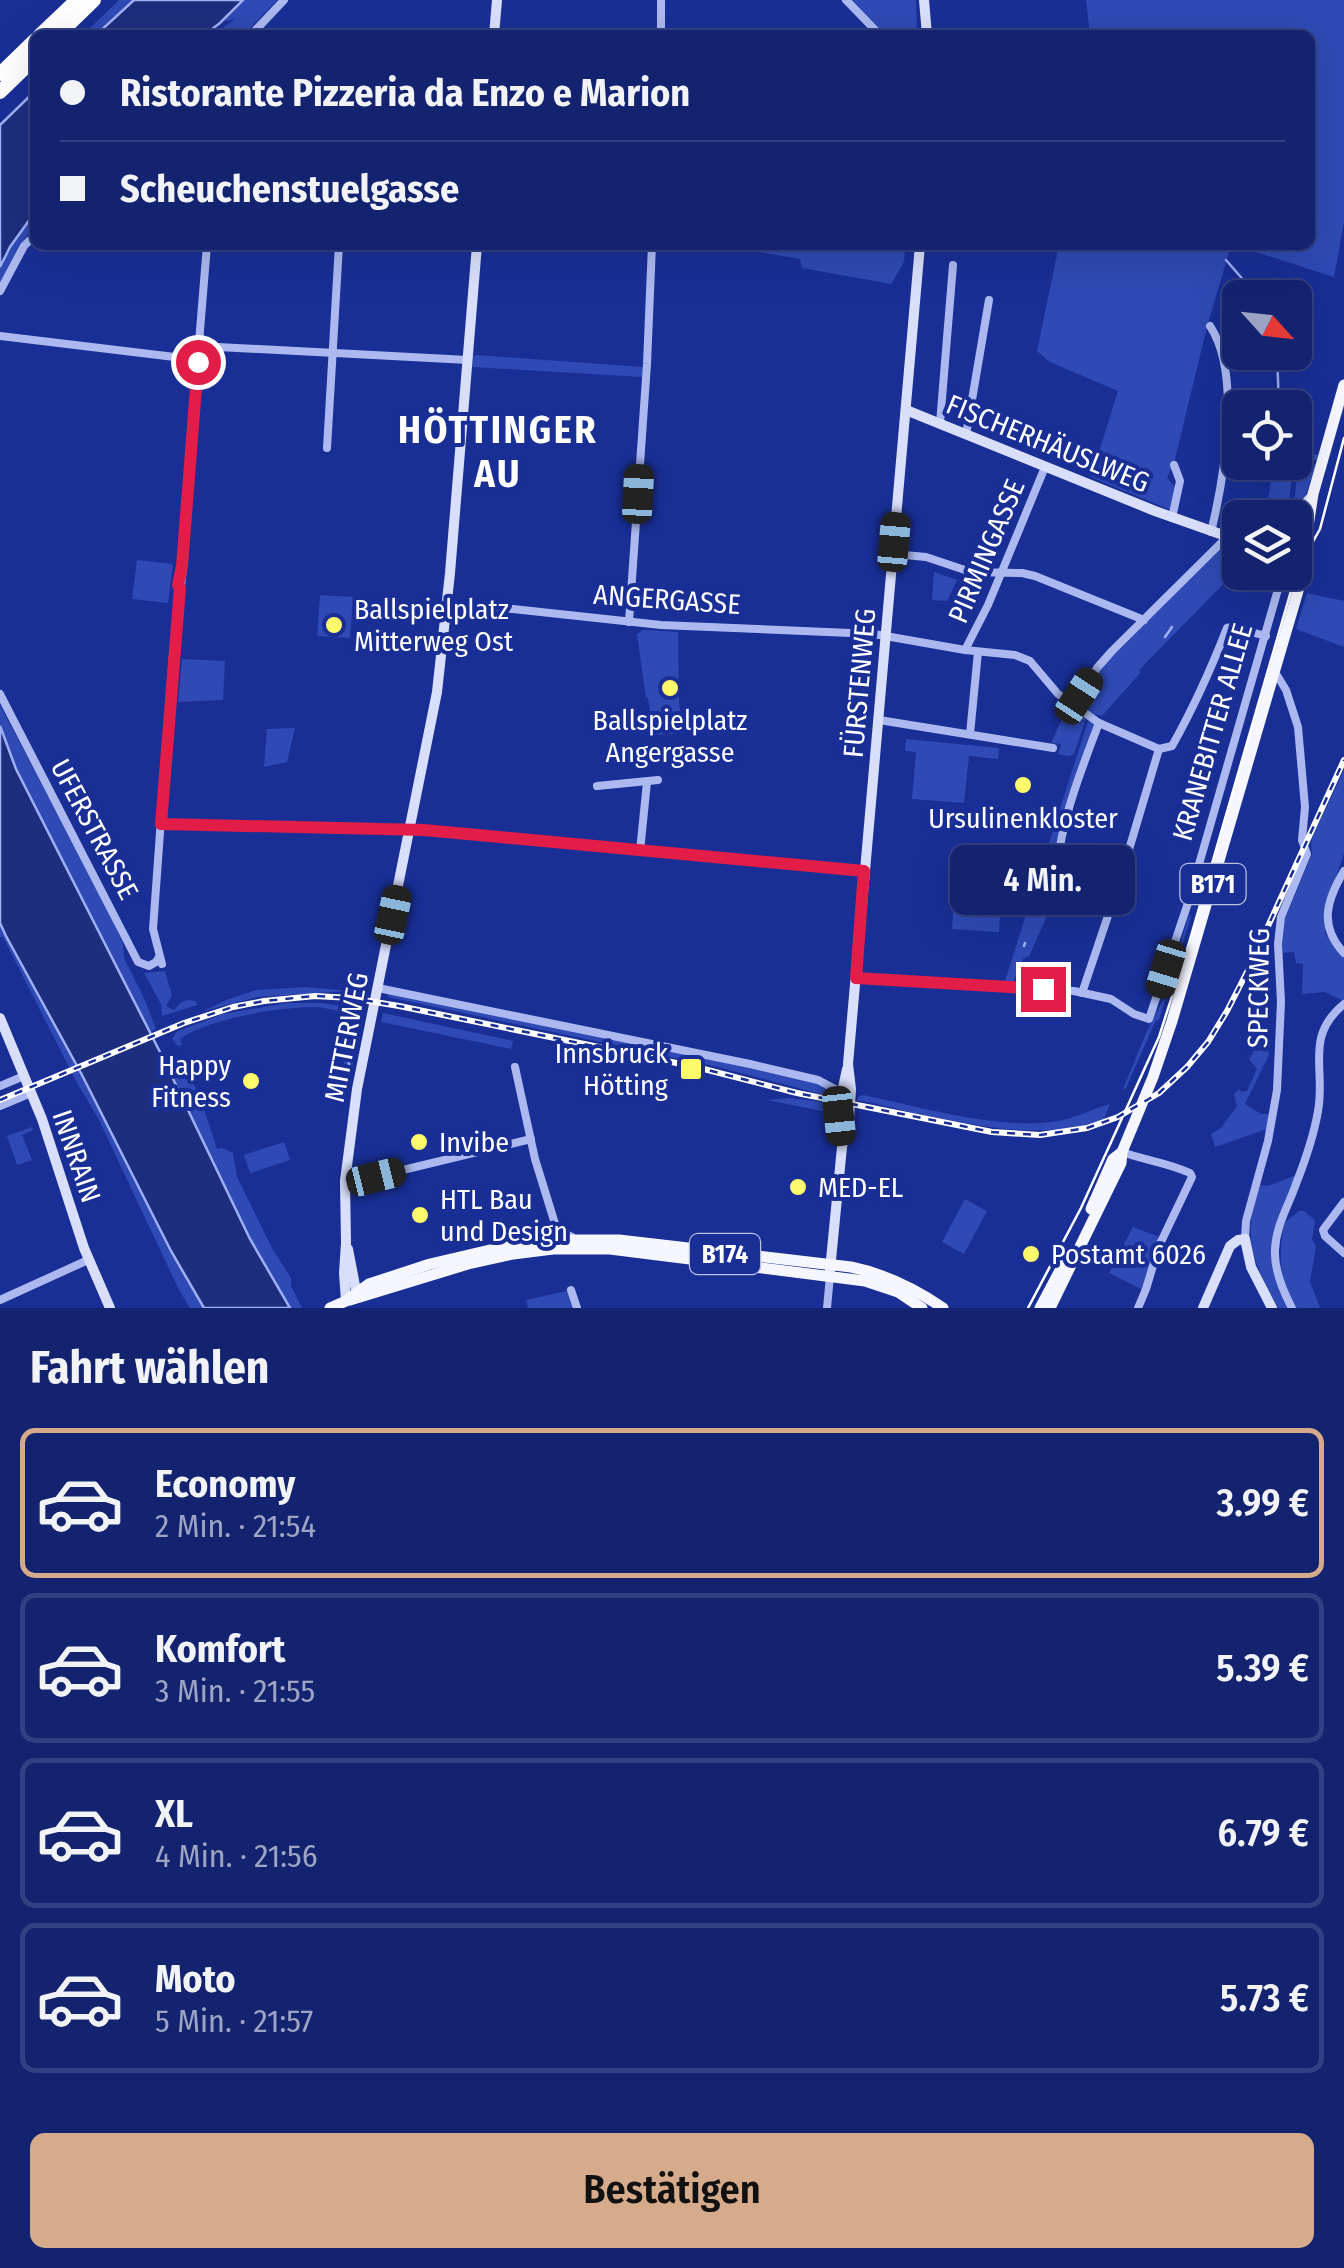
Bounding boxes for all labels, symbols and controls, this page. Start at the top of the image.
text: Ristorante Pizzeria da Enzo e Marion [120,70,690,116]
text: Scheuchenstuelgasse [120,166,459,212]
north arrow [1222,280,1312,370]
map controls [1222,280,1312,590]
route start [176,340,221,385]
street label: FISCHERHÄUSLWEG [942,388,1154,499]
button: locate [1222,390,1312,480]
district label: HÖTTINGER AU [398,407,598,497]
car [621,463,655,525]
street label: PIRMINGASSE [941,474,1032,628]
button: layers [1222,500,1312,590]
car [876,511,912,573]
street label: ANGERGASSE [592,578,742,621]
place label: Ballspielplatz Mitterweg Ost [354,593,514,658]
street label: FÜRSTENWEG [837,607,882,759]
marker: Ballspielplatz Mitterweg Ost [323,614,345,636]
street label: KRANEBITTER ALLEE [1166,620,1259,844]
car [1050,663,1108,729]
marker: Ballspielplatz Angergasse [659,677,681,699]
place label: Ballspielplatz Angergasse [593,704,747,769]
street label: UFERSTRASSE [44,754,145,905]
marker: Ursulinenkloster [1012,774,1034,796]
place label: Ursulinenkloster [928,802,1118,835]
callout: 4 Min. [950,844,1136,914]
text: 4 Min. [1003,861,1082,899]
road number: B171 [1180,864,1246,904]
car [372,883,414,947]
street label: SPECKWEG [1241,928,1276,1048]
car [1143,936,1189,1002]
route end [1021,967,1066,1012]
street label: MITTERWEG [318,969,375,1105]
place label: Innsbruck Hötting [555,1037,669,1102]
place label: Happy Fitness [151,1049,232,1114]
marker: Innsbruck Hötting [678,1056,704,1082]
marker: Happy Fitness [240,1070,262,1092]
car [821,1085,857,1147]
street label: INNRAIN [45,1106,108,1207]
place label: Invibe [439,1126,509,1159]
marker: Invibe [408,1131,430,1153]
car [343,1155,409,1199]
place label: MED-EL [818,1171,904,1204]
marker: MED-EL [787,1176,809,1198]
place label: HTL Bau und Design [440,1183,568,1248]
marker: HTL Bau und Design [409,1204,431,1226]
road number: B174 [690,1234,760,1274]
place label: Postamt 6026 [1051,1238,1206,1271]
marker: Postamt 6026 [1020,1243,1042,1265]
text: Fahrt wählen [30,1341,269,1395]
icon: car [35,1458,125,1548]
text: Economy [155,1461,295,1507]
text: 3.99 € [1216,1480,1309,1526]
text: 2 Min. · 21:54 [155,1507,316,1545]
icon: car [35,1623,125,1713]
text: Komfort [155,1626,285,1672]
text: 5.39 € [1216,1645,1309,1691]
text: 3 Min. · 21:55 [155,1672,315,1710]
icon: car [35,1788,125,1878]
text: XL [155,1791,193,1837]
text: 6.79 € [1217,1810,1309,1856]
text: 4 Min. · 21:56 [155,1837,318,1875]
icon: car [35,1953,125,2043]
text: Moto [155,1956,236,2002]
text: 5.73 € [1220,1975,1309,2021]
text: 5 Min. · 21:57 [155,2002,313,2040]
button: Bestätigen [30,2133,1314,2248]

